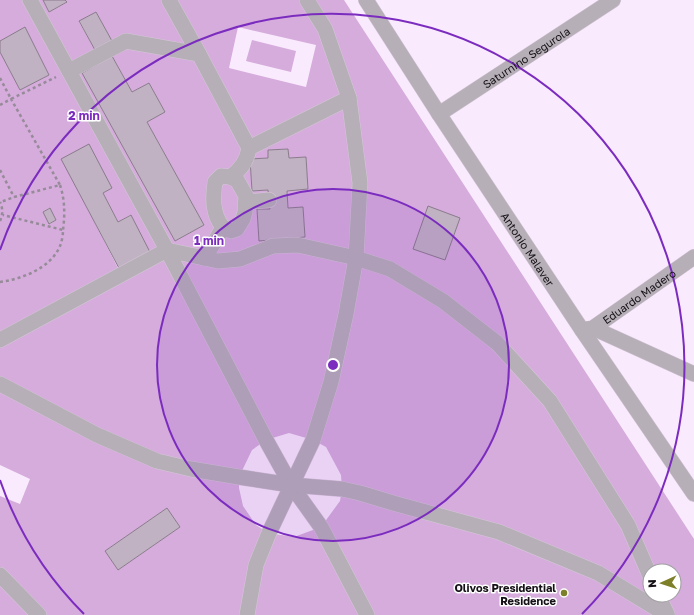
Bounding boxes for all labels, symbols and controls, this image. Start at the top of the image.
street label: Saturnino Segurola [480,24,572,90]
text: 2 min [68,108,100,123]
street label: Antonio Malaver [499,209,558,289]
text: 1 min [194,233,224,248]
street label: Eduardo Madero [600,266,678,326]
centre of rings [326,358,340,372]
north arrow [642,563,682,603]
text: N [645,579,658,588]
place label: Olivos Presidential Residence [454,581,556,607]
marker: Olivos Presidential Residence [559,588,569,598]

